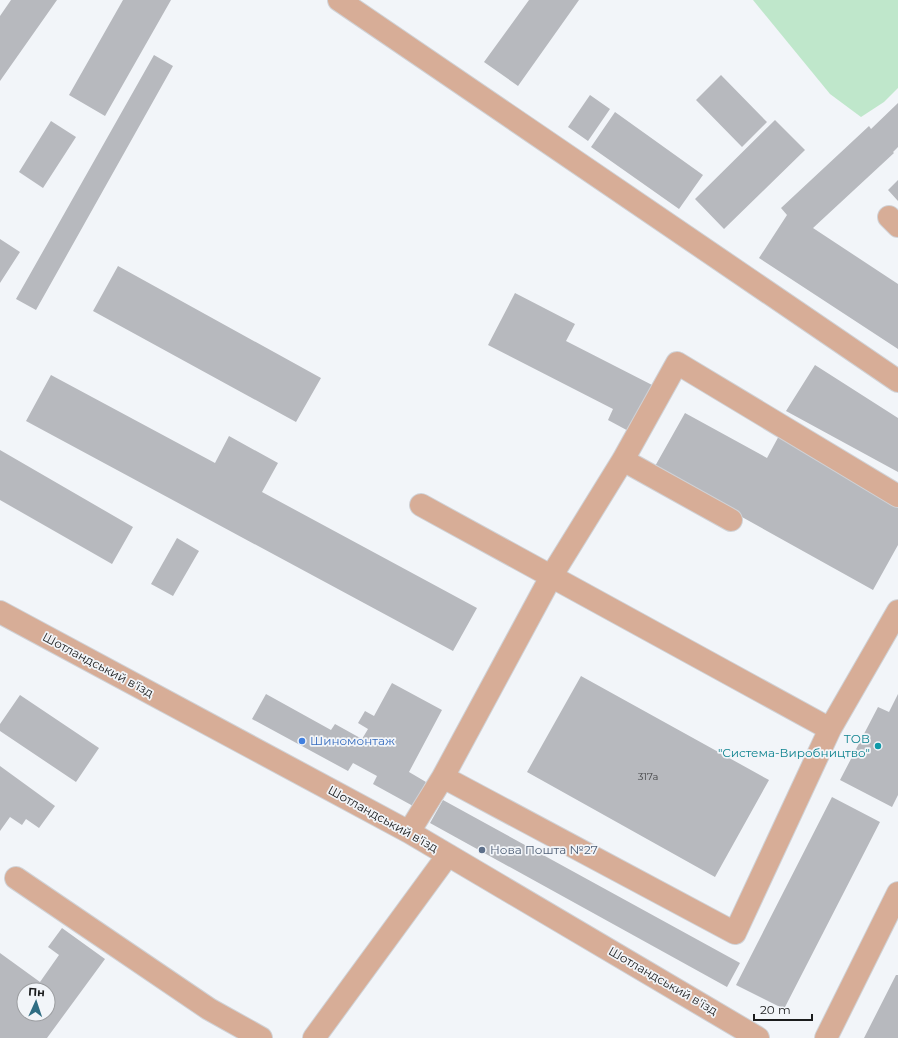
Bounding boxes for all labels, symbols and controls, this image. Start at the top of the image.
street label: Шотландський в'їзд [40,629,156,700]
place label: ТОВ "Система-Виробництво" [718,731,870,760]
place label: Шиномонтаж [310,733,395,748]
marker: Шиномонтаж [297,736,307,746]
marker: ТОВ "Система-Виробництво" [873,741,883,751]
house number: 317а [638,770,658,783]
street label: Шотландський в'їзд [326,782,441,855]
place label: Нова Пошта №27 [490,842,598,857]
marker: Нова Пошта №27 [477,845,487,855]
street label: Шотландський в'їзд [606,943,721,1018]
north arrow [16,982,56,1022]
text: Пн [28,985,45,999]
scale bar [754,996,812,1022]
text: 20 m [760,1002,791,1017]

